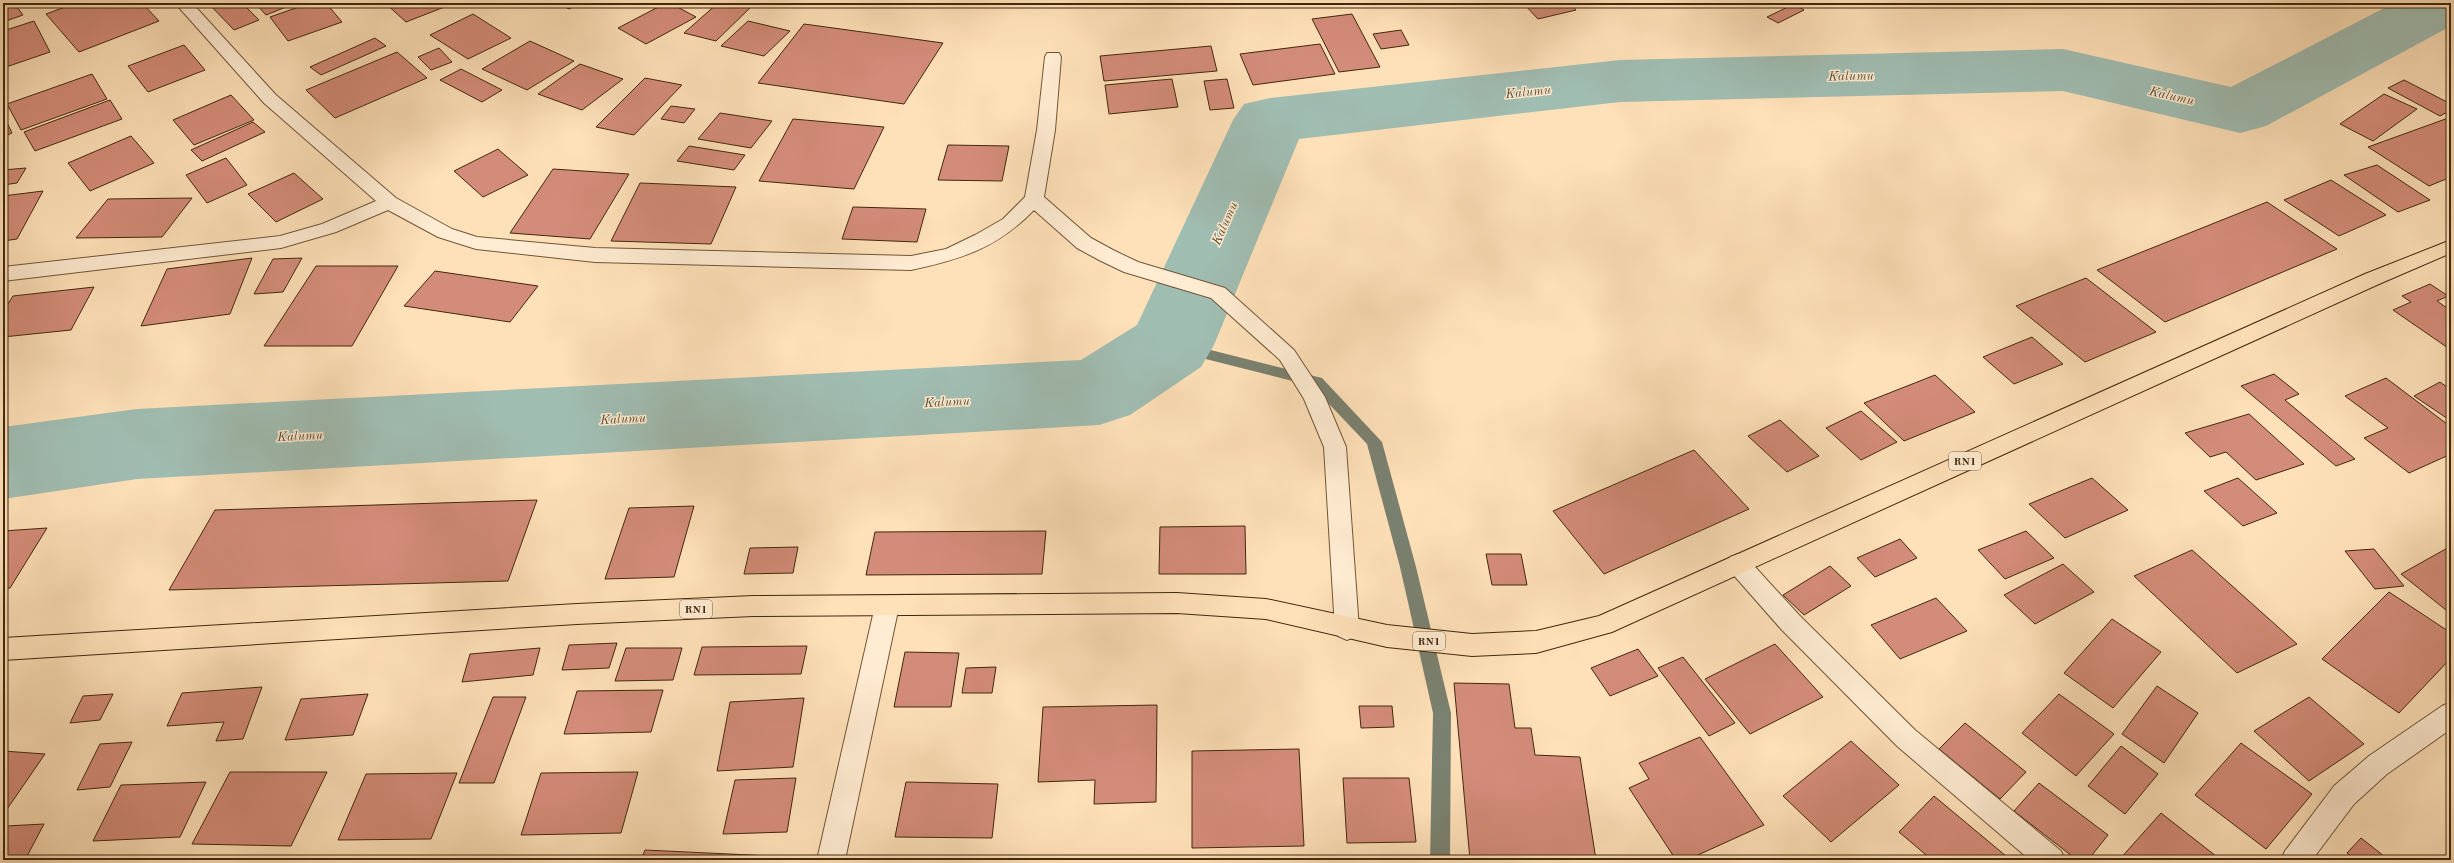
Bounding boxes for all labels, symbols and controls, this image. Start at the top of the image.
water label: Kalumu [1827,70,1875,83]
water label: Kalumu [1504,84,1552,101]
water label: Kalumu [2147,85,2196,108]
water label: Kalumu [1210,199,1241,248]
water label: Kalumu [923,395,971,410]
water label: Kalumu [599,412,647,427]
water label: Kalumu [276,429,324,444]
road number: RN1 [1949,452,1981,470]
road number: RN1 [680,600,712,618]
road number: RN1 [1413,632,1445,650]

